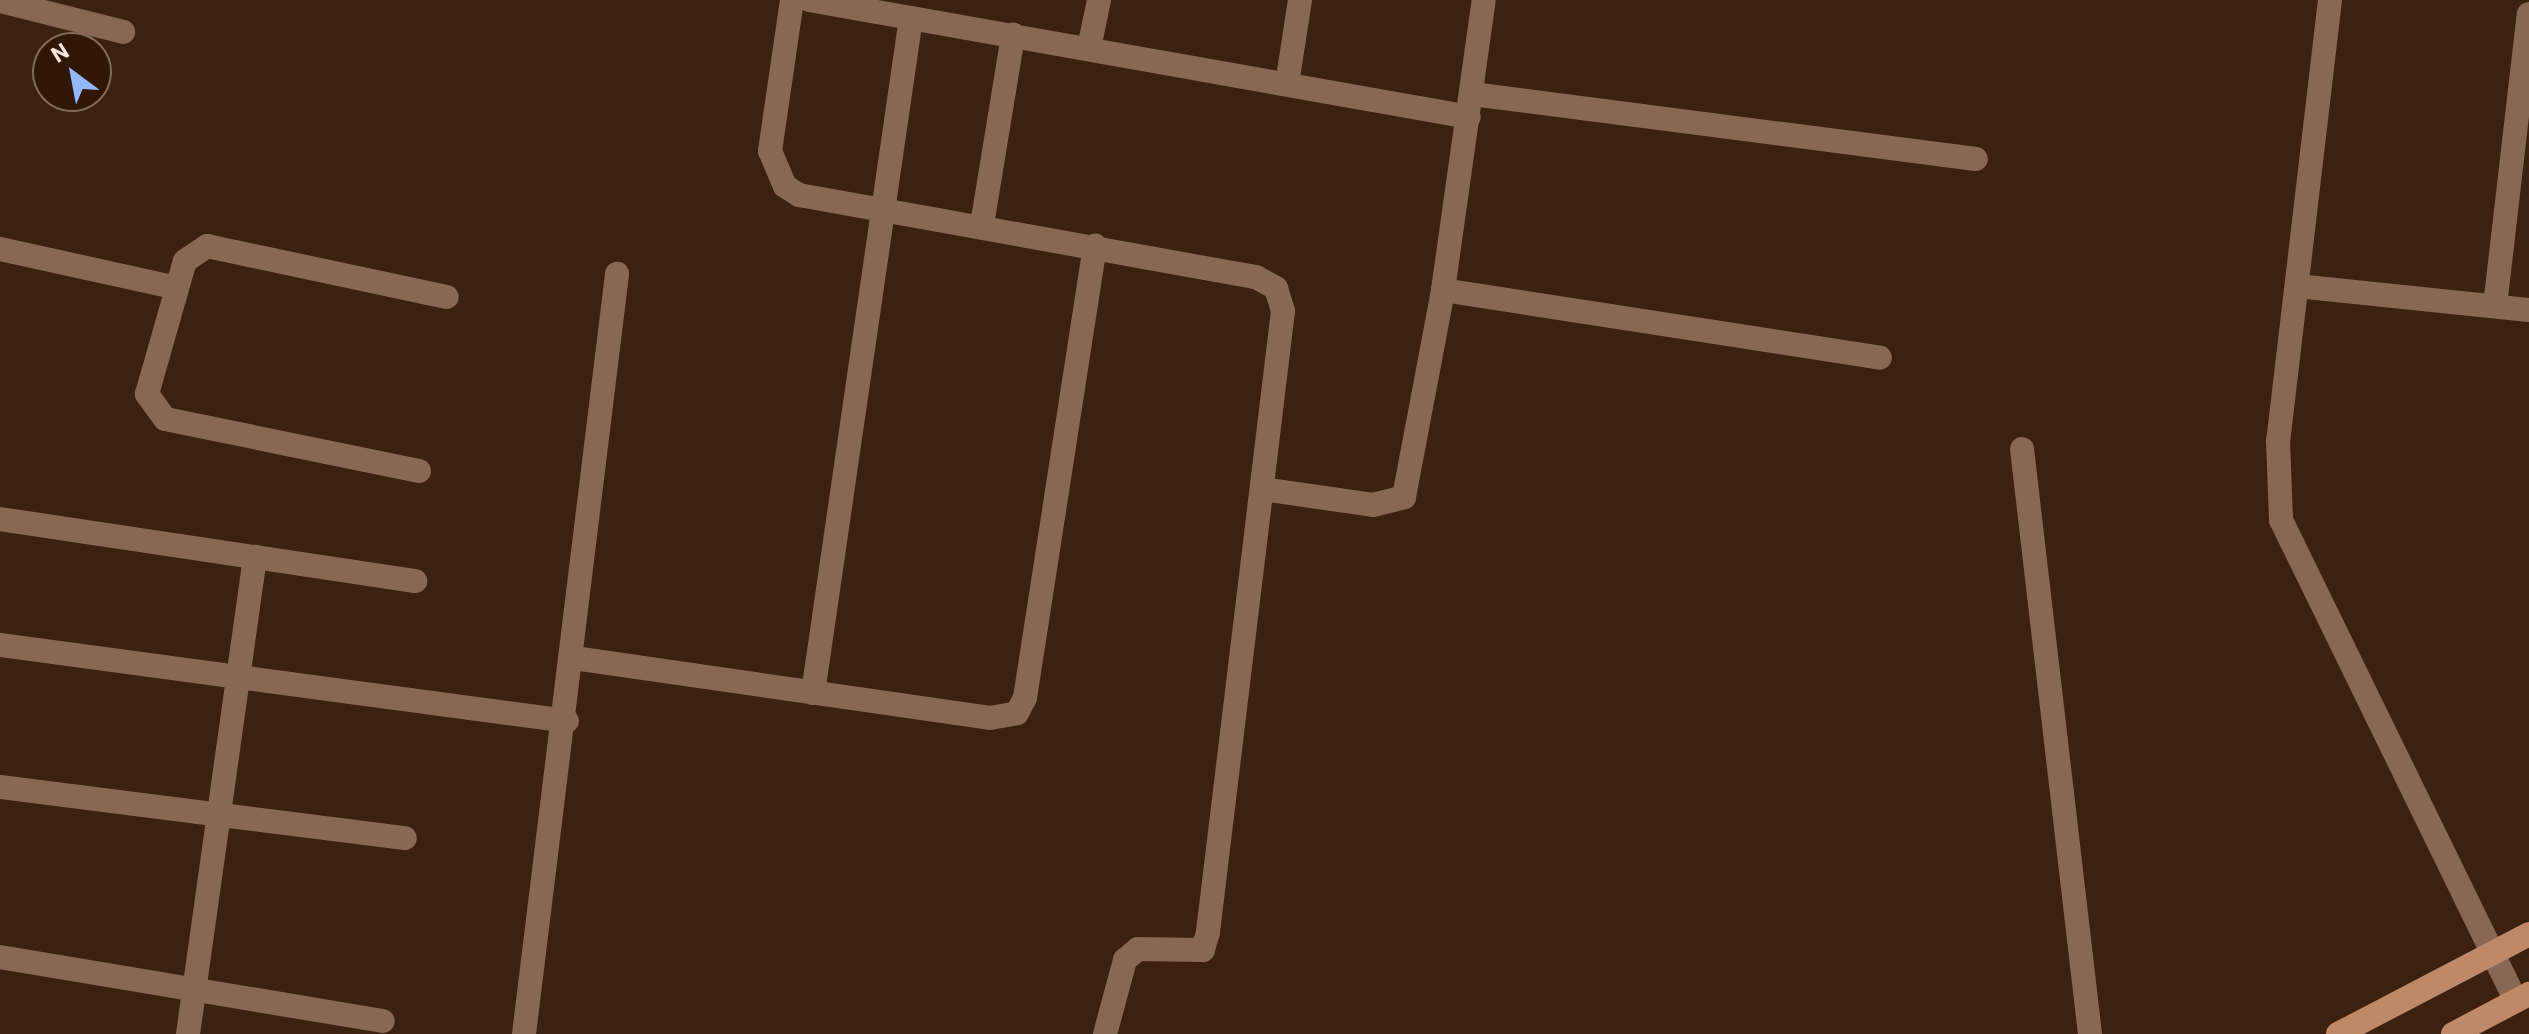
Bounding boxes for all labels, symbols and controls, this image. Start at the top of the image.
north arrow [32,32,112,112]
text: N [47,38,73,68]

